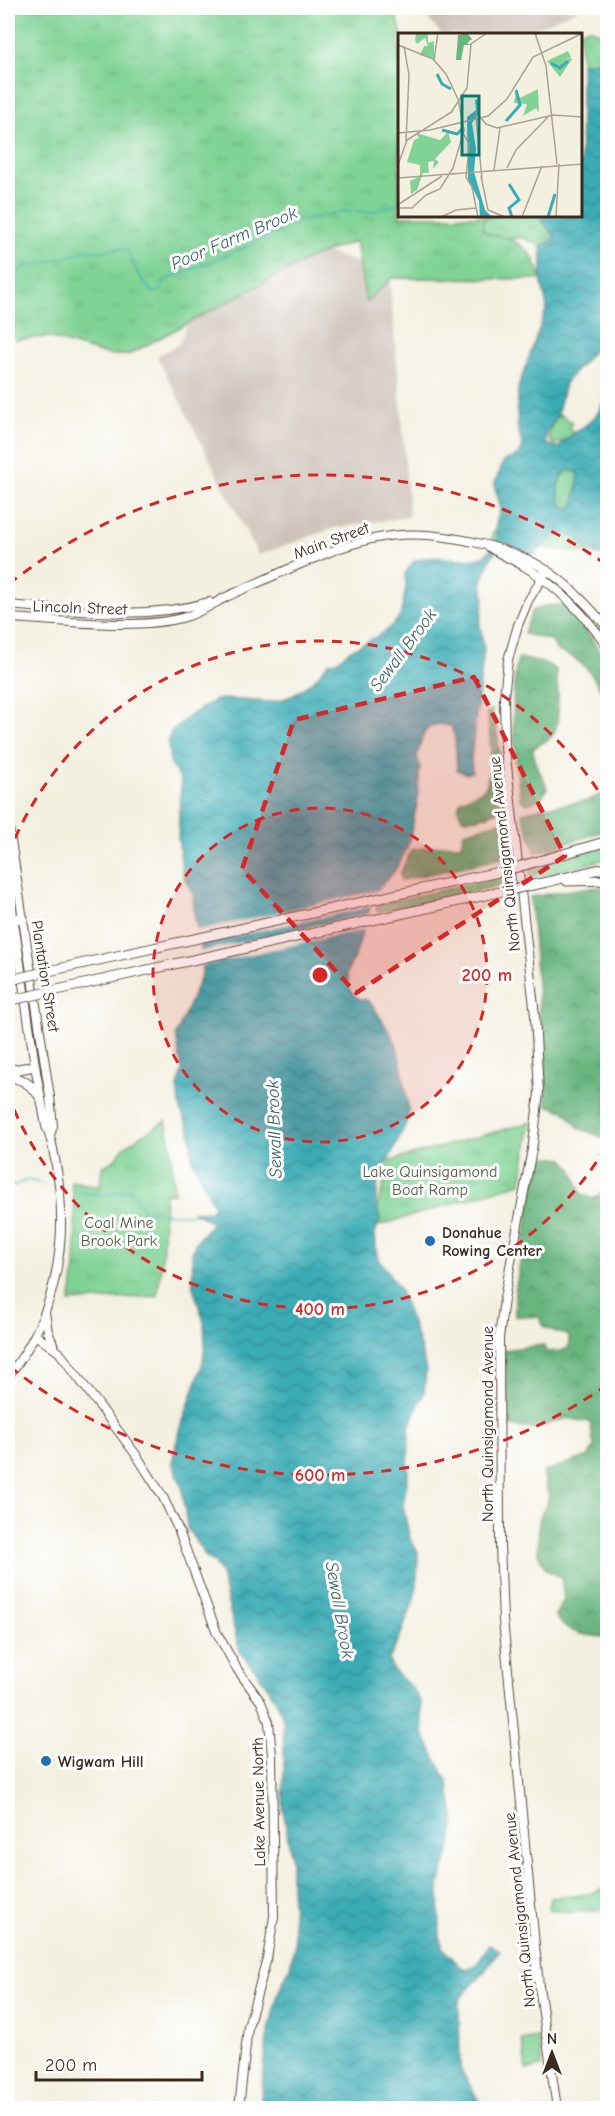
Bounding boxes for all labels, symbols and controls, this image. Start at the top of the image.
inset map [398,33,582,218]
water label: Poor Farm Brook [168,202,301,275]
street label: Main Street [291,519,372,563]
street label: Lincoln Street [32,597,128,619]
water label: Sewall Brook [365,605,441,696]
street label: North Quinsigamond Avenue [486,756,524,952]
street label: Plantation Street [27,919,63,1034]
centre of rings [310,965,330,985]
text: 200 m [462,965,512,986]
water label: Sewall Brook [262,1079,287,1178]
park label: Lake Quinsigamond Boat Ramp [363,1163,497,1199]
park label: Coal Mine Brook Park [81,1214,158,1250]
place label: Donahue Rowing Center [442,1224,542,1260]
marker: Donahue Rowing Center [423,1234,437,1248]
text: 400 m [295,1299,345,1320]
street label: North Quinsigamond Avenue [479,1326,497,1522]
text: 600 m [295,1465,345,1486]
water label: Sewall Brook [321,1560,358,1661]
street label: Lake Avenue North [249,1737,269,1867]
place label: Wigwam Hill [58,1753,144,1771]
marker: Wigwam Hill [39,1754,53,1768]
street label: North Quinsigamond Avenue [501,1812,539,2008]
north arrow [522,2023,582,2083]
text: N [547,2030,557,2048]
scale bar [36,2044,202,2082]
text: 200 m [45,2055,97,2076]

